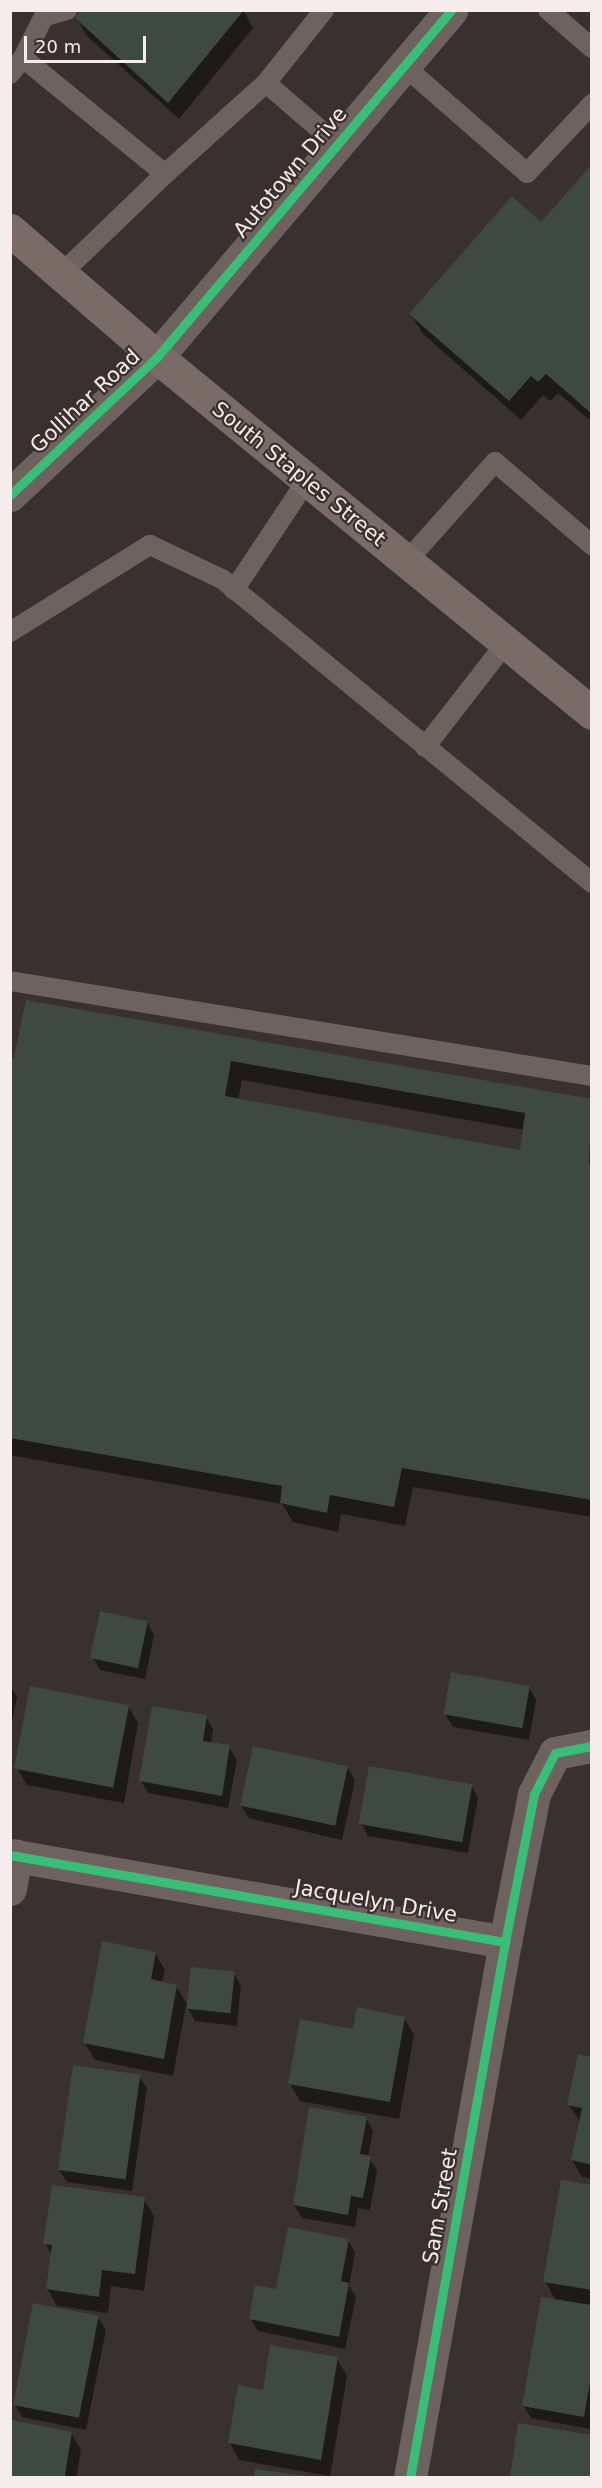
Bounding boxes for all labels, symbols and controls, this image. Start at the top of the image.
scale bar [27,24,148,62]
text: 20 m [35,36,81,57]
street label: Autotown Drive [228,101,352,243]
street label: Gollihar Road [25,344,145,458]
street label: South Staples Street [207,396,391,552]
street label: Jacquelyn Drive [293,1874,459,1928]
street label: Sam Street [417,2146,463,2266]

